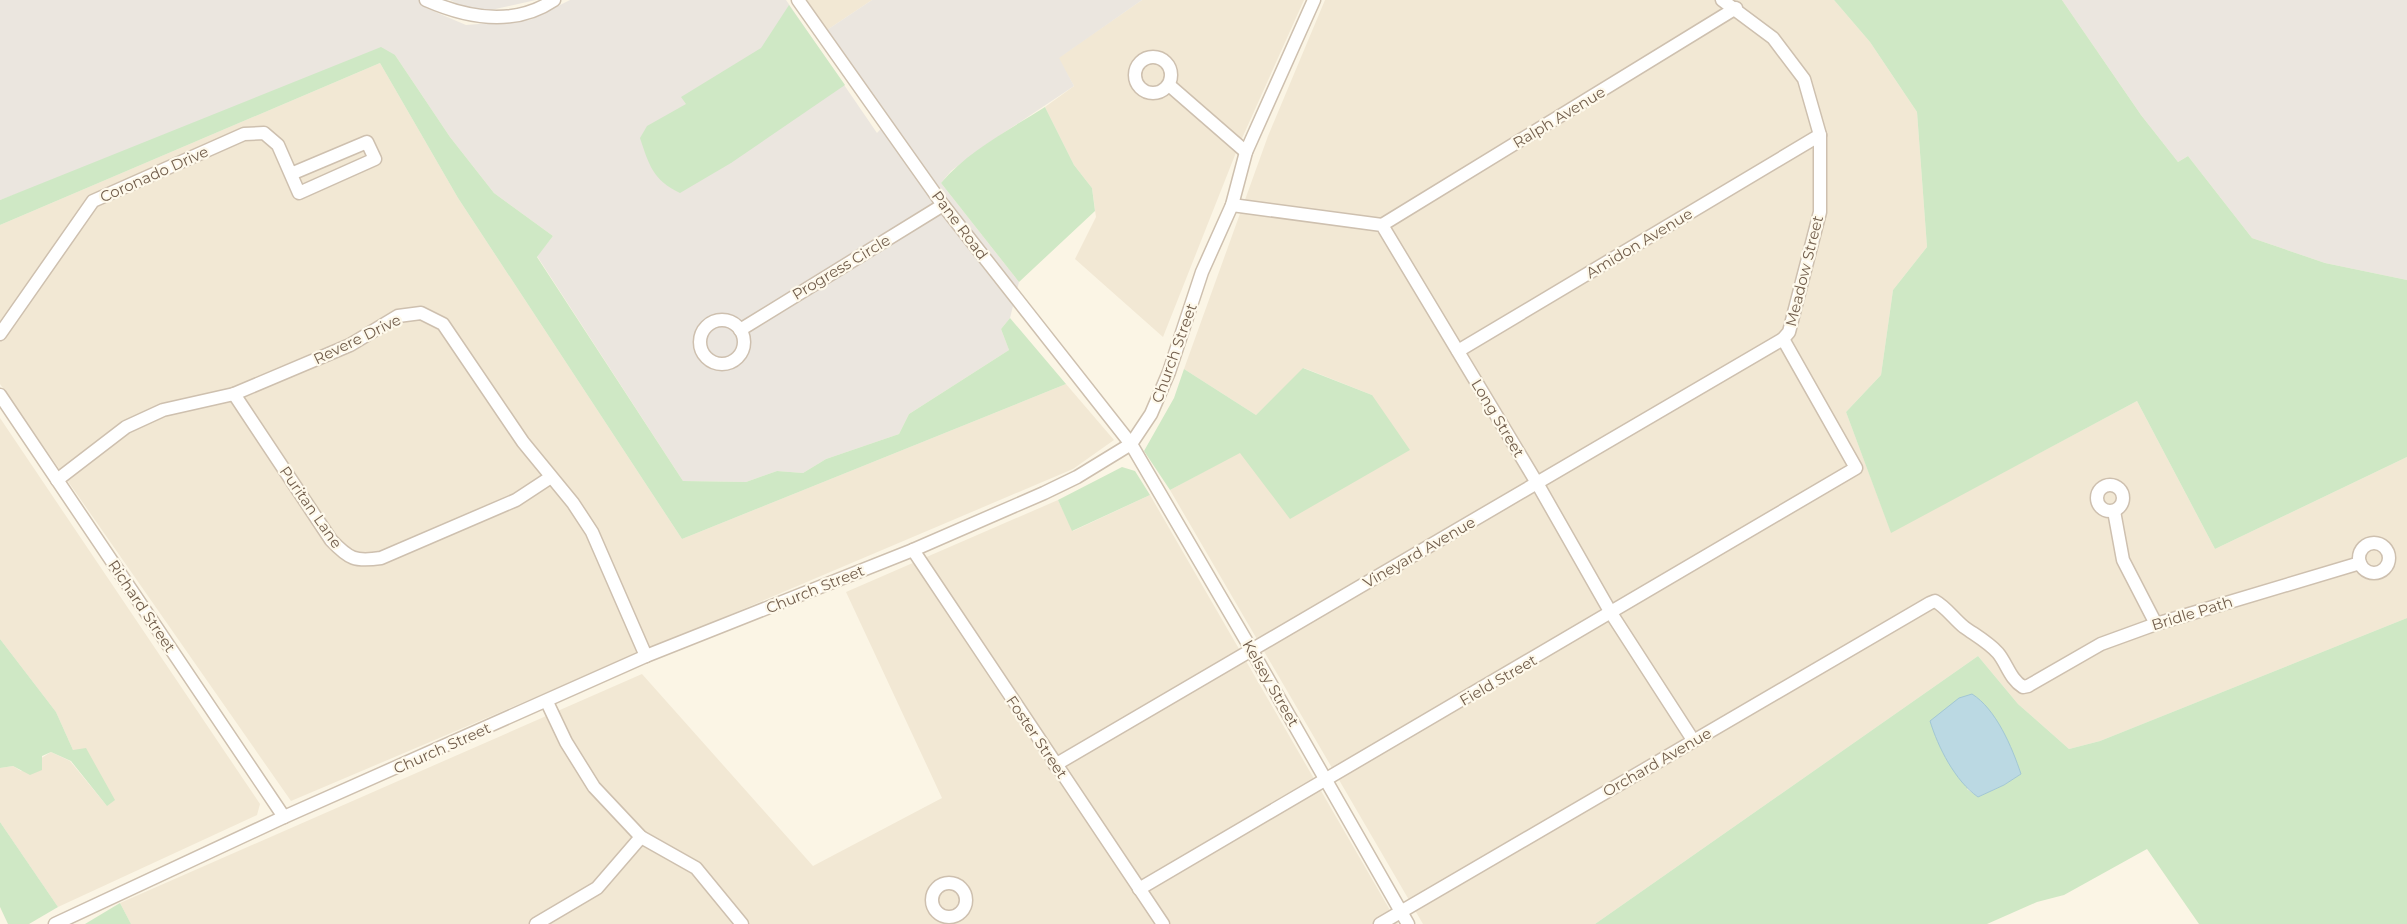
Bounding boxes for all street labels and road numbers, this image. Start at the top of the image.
street label: Ralph Avenue [1509,82,1609,152]
street label: Coronado Drive [97,142,211,206]
street label: Pane Road [928,187,992,263]
street label: Amidon Avenue [1582,204,1696,282]
street label: Meadow Street [1781,213,1827,329]
street label: Progress Circle [788,230,894,304]
street label: Church Street [1147,301,1201,405]
street label: Revere Drive [310,310,404,368]
street label: Long Street [1467,375,1529,461]
street label: Puritan Lane [276,462,346,552]
street label: Vineyard Avenue [1359,512,1479,592]
street label: Richard Street [104,556,180,656]
street label: Church Street [763,561,867,617]
street label: Bridle Path [2149,592,2235,634]
street label: Kelsey Street [1238,636,1304,730]
street label: Field Street [1456,650,1540,710]
street label: Foster Street [1002,692,1072,782]
street label: Church Street [390,718,494,778]
street label: Orchard Avenue [1599,723,1715,801]

